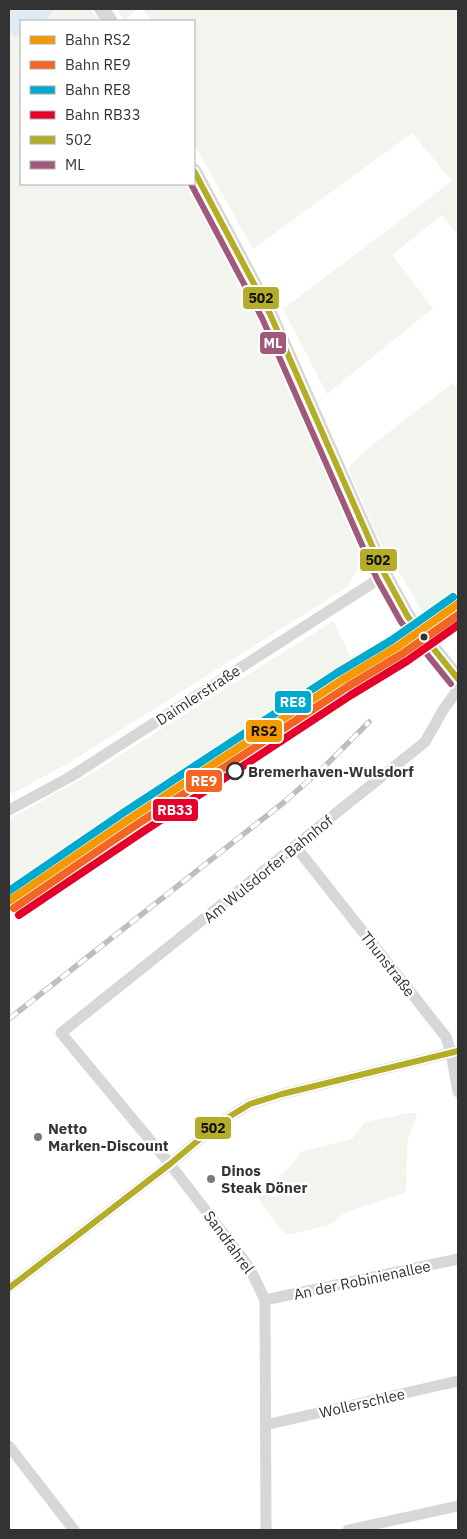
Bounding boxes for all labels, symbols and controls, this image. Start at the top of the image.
legend [20,20,195,185]
text: Bahn RS2 [65,30,131,49]
text: Bahn RE9 [65,55,131,74]
text: Bahn RE8 [65,80,131,99]
text: Bahn RB33 [65,105,141,124]
text: 502 [65,130,92,149]
text: ML [65,155,85,174]
line badge: 502 [242,286,280,310]
text: 502 [248,289,274,307]
line badge: ML [259,331,287,355]
text: ML [264,334,282,352]
line badge: 502 [359,548,398,572]
text: 502 [365,551,391,569]
unlabelled marker [419,632,429,642]
street label: Daimlerstraße [152,661,244,729]
line badge: RE8 [274,690,312,714]
text: RE8 [280,693,306,711]
line badge: RS2 [245,719,283,743]
text: RS2 [251,722,277,740]
marker: Bremerhaven-Wulsdorf [226,762,244,780]
place label: Bremerhaven-Wulsdorf [248,762,414,781]
line badge: RE9 [185,769,223,793]
text: RE9 [191,772,217,790]
line badge: RB33 [152,798,199,822]
text: RB33 [157,801,193,819]
street label: Am Wulsdorfer Bahnhof [200,811,337,927]
street label: Thunstraße [357,927,419,1001]
line badge: 502 [194,1116,232,1140]
place label: Netto Marken-Discount [48,1119,169,1155]
text: 502 [200,1119,226,1137]
marker: Netto Marken-Discount [32,1131,44,1143]
place label: Dinos Steak Döner [221,1161,307,1197]
marker: Dinos Steak Döner [205,1173,217,1185]
street label: Sandfahrel [200,1207,258,1277]
street label: An der Robinienallee [292,1256,432,1304]
street label: Wollerschlee [317,1384,407,1422]

